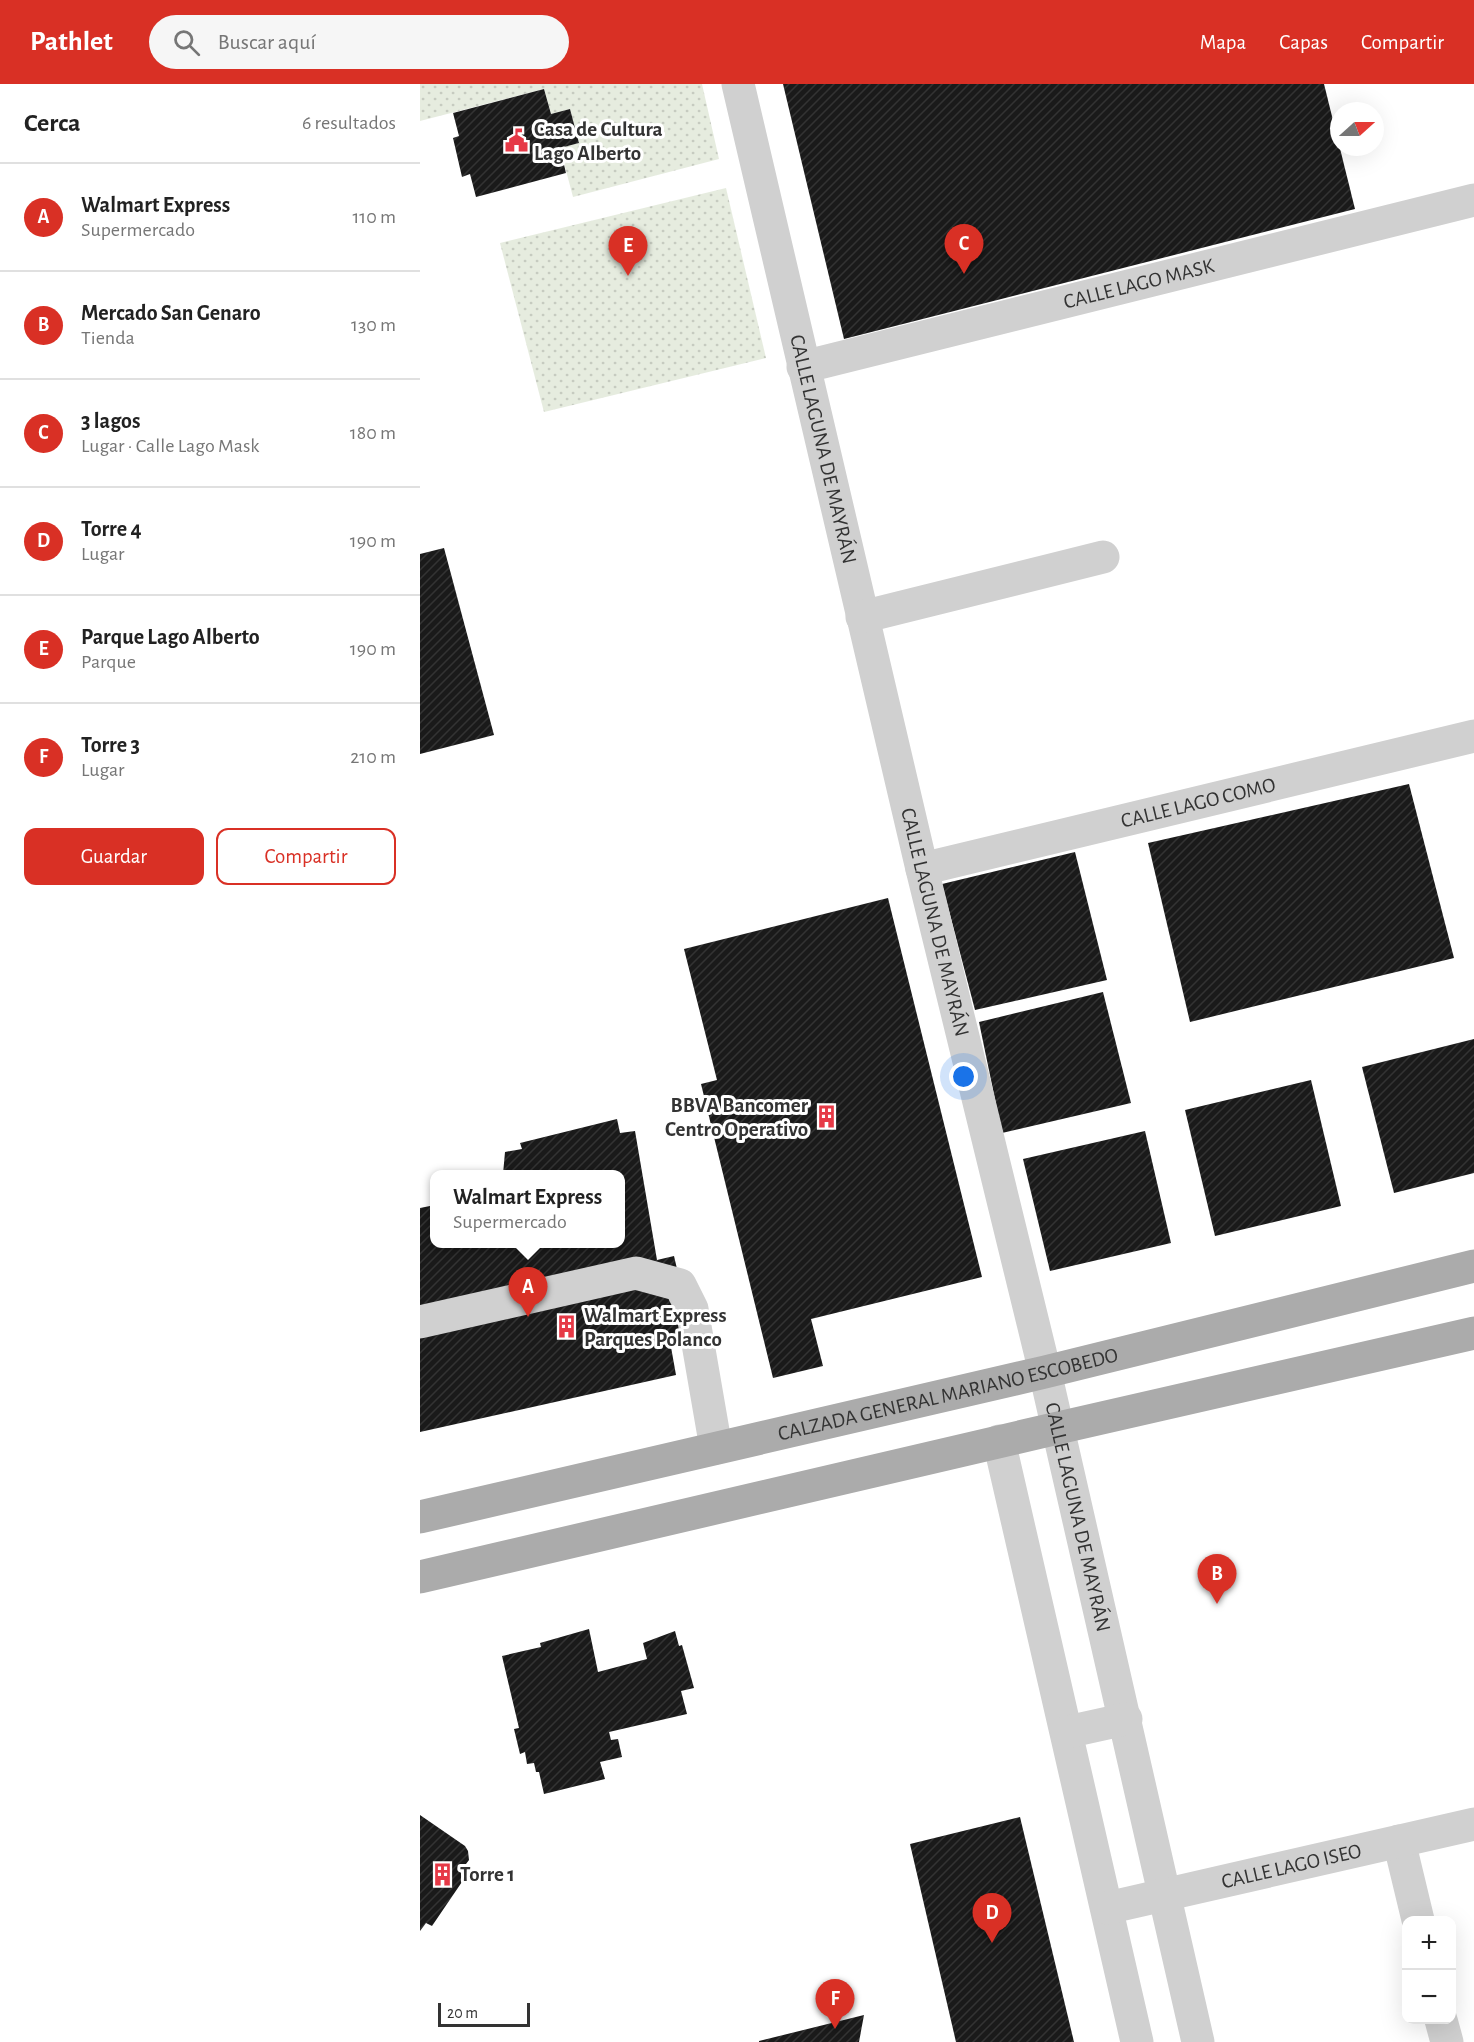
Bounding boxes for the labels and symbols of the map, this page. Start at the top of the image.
north arrow [1330,102,1384,156]
place label: Casa de Cultura Lago Alberto [534,119,663,164]
public building icon: Casa de Cultura Lago Alberto [503,128,529,154]
pin: C [944,224,984,274]
pin: E [608,226,648,276]
street label: CALLE LAGO MASK [1061,255,1217,313]
street label: CALLE LAGUNA DE MAYRÁN [786,333,860,566]
street label: CALLE LAGO COMO [1119,774,1278,832]
street label: CALLE LAGUNA DE MAYRÁN [897,806,973,1039]
your location [949,1062,978,1091]
place label: BBVA Bancomer Centro Operativo [665,1095,809,1140]
building icon: BBVA Bancomer Centro Operativo [813,1104,839,1130]
pin: A [508,1268,548,1317]
place label: Walmart Express Parques Polanco [584,1305,726,1350]
building icon: Walmart Express Parques Polanco [553,1314,579,1340]
street label: CALZADA GENERAL MARIANO ESCOBEDO [776,1344,1120,1445]
street label: CALLE LAGUNA DE MAYRÁN [1041,1401,1114,1634]
pin: B [1198,1554,1236,1604]
street label: CALLE LAGO ISEO [1219,1840,1363,1892]
building icon: Torre 1 [429,1861,455,1887]
place label: Torre 1 [460,1864,515,1885]
pin: D [972,1894,1012,1943]
pin: F [816,1980,854,2029]
scale bar [438,2000,530,2028]

